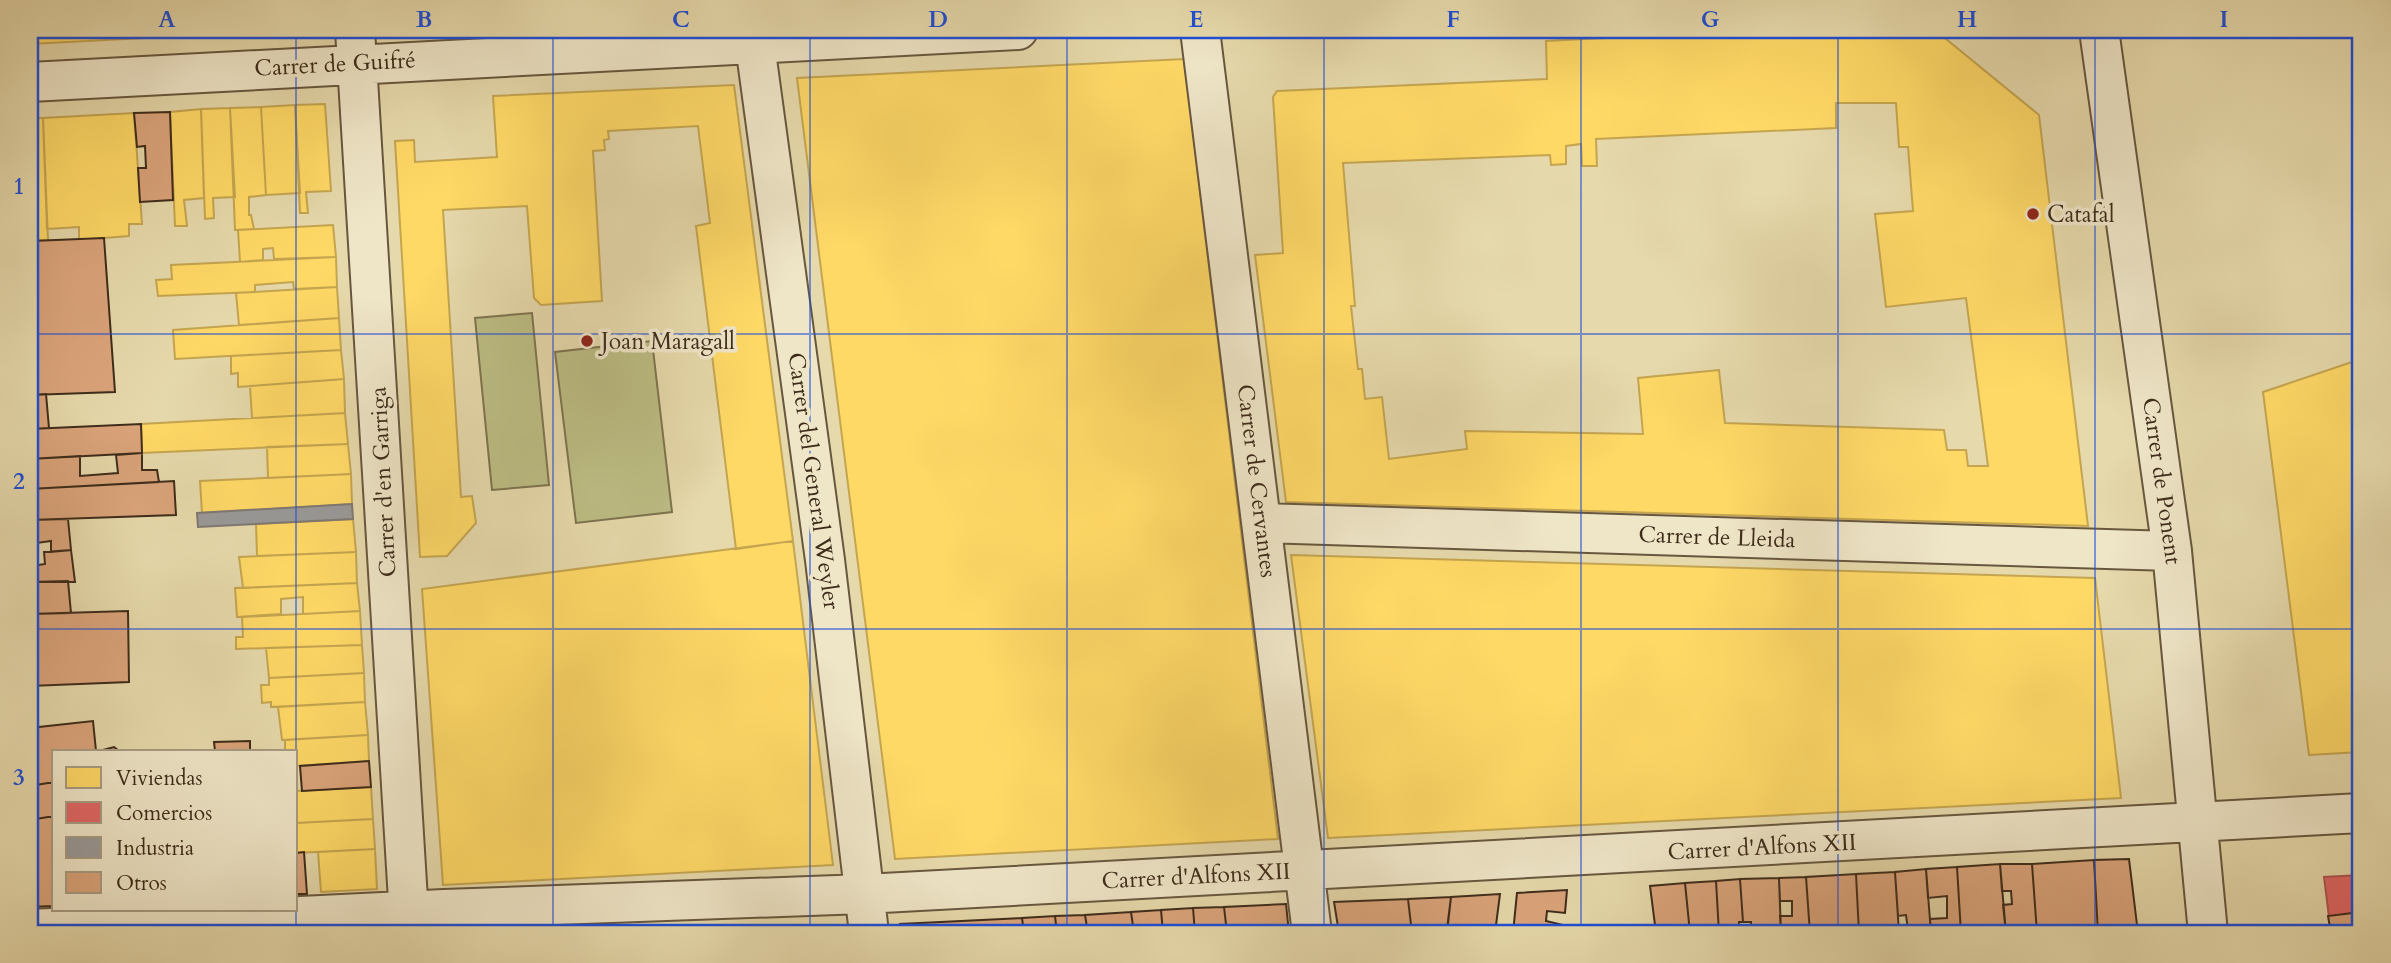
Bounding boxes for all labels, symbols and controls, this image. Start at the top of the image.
text: A [158,4,176,35]
text: B [416,4,432,35]
text: C [672,4,690,35]
text: D [928,4,948,35]
text: E [1189,4,1203,35]
text: F [1446,4,1460,35]
text: G [1701,4,1720,35]
text: H [1957,4,1977,35]
text: I [2220,4,2228,35]
street label: Carrer de Guifré [254,44,416,84]
text: 1 [13,171,25,202]
place label: Catafal [2047,199,2115,230]
marker: Catafal [2025,206,2041,222]
place label: Joan Maragall [598,326,735,357]
marker: Joan Maragall [579,333,595,349]
street label: Carrer del General Weyler [781,350,847,612]
street label: Carrer de Cervantes [1230,383,1284,579]
street label: Carrer d'en Garriga [363,386,403,578]
street label: Carrer de Ponent [2135,396,2189,566]
text: 2 [13,466,25,497]
street label: Carrer de Lleida [1638,519,1796,555]
legend [52,750,298,911]
text: 3 [13,762,25,793]
text: Viviendas [116,764,203,793]
text: Comercios [116,799,212,828]
street label: Carrer d'Alfons XII [1667,827,1857,867]
text: Industria [116,834,194,863]
street label: Carrer d'Alfons XII [1101,856,1291,896]
text: Otros [116,869,167,898]

